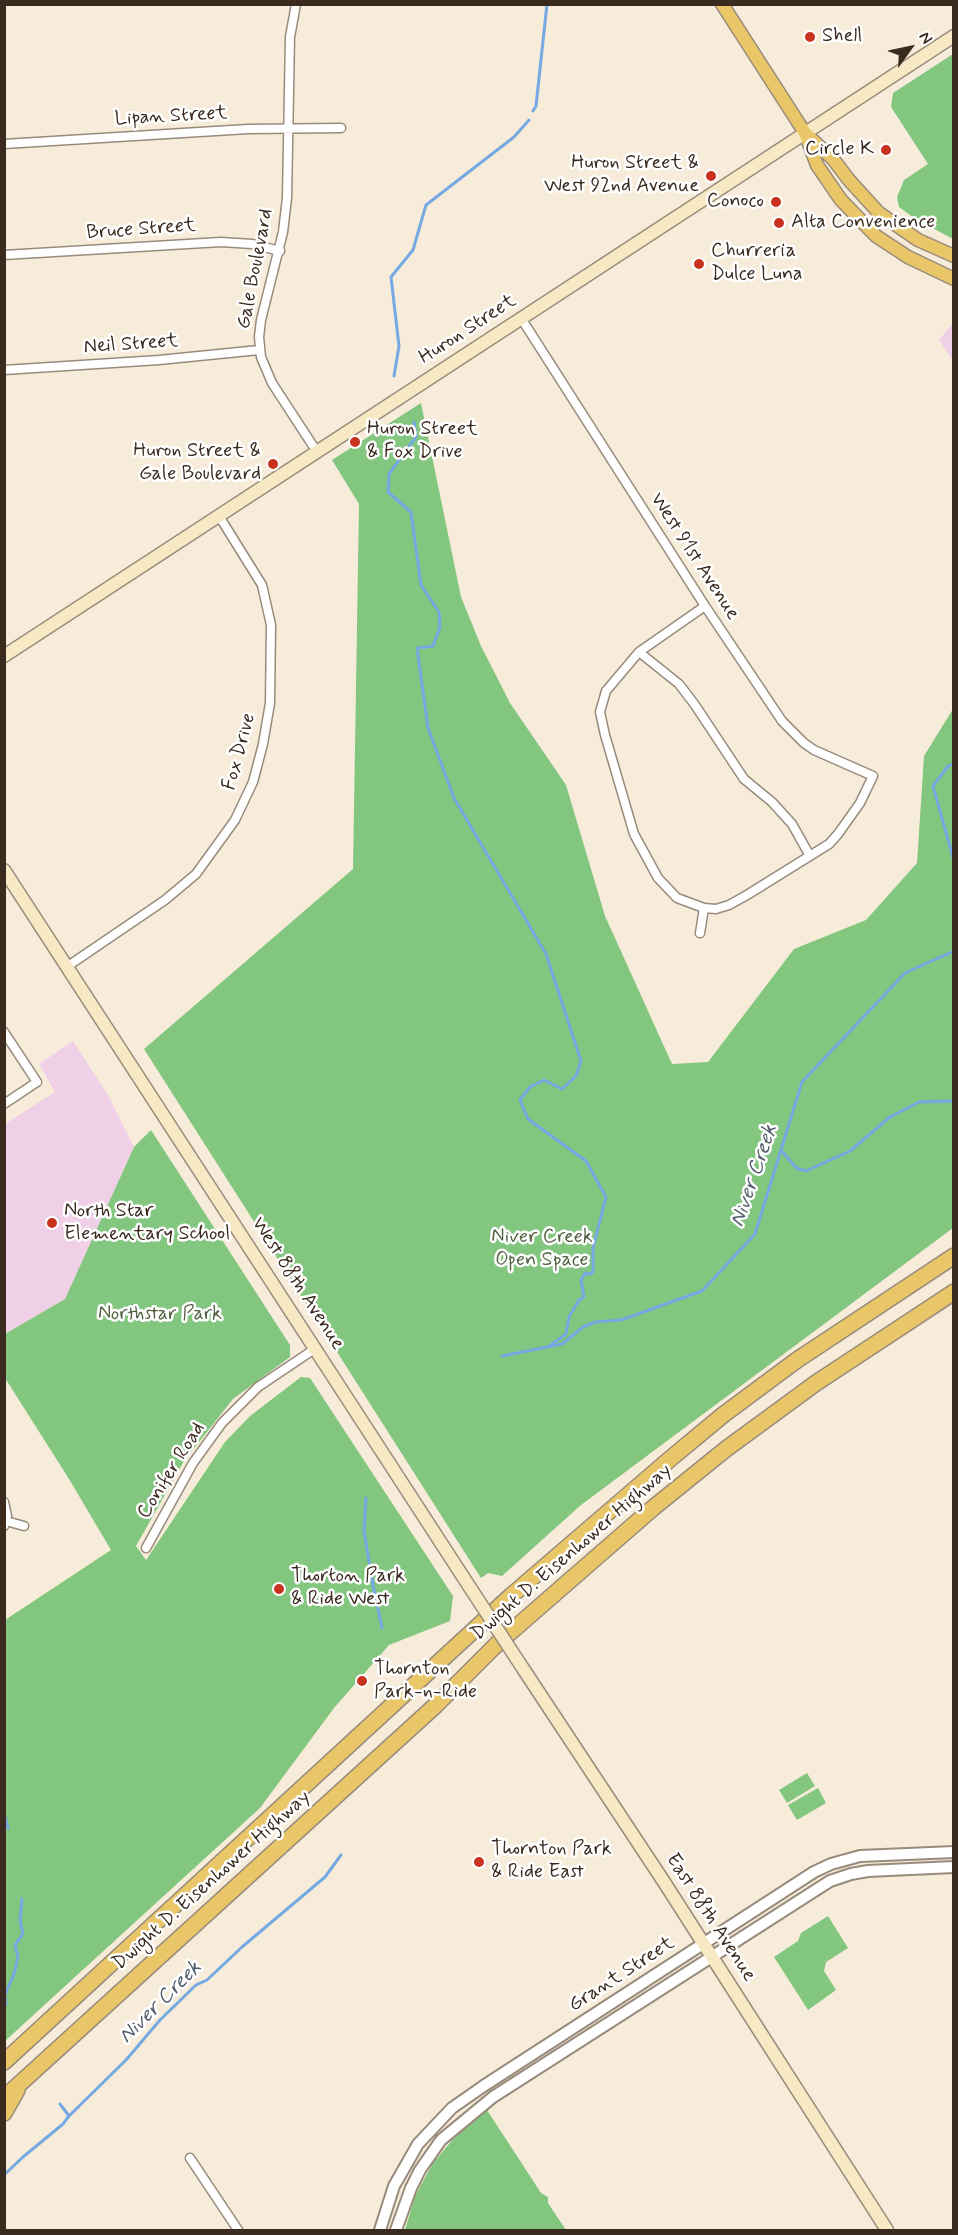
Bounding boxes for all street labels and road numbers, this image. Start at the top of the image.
street label: Lipan Street [114,102,228,132]
street label: Gale Boulevard [233,207,279,331]
street label: Bruce Street [86,214,196,246]
street label: Huron Street [415,290,521,370]
street label: Neil Street [83,330,179,360]
street label: West 91st Avenue [644,489,744,625]
street label: Fox Drive [218,711,262,793]
street label: West 88th Avenue [245,1213,349,1355]
street label: Conifer Road [133,1418,211,1524]
street label: Dwight D. Eisenhower Highway [467,1459,677,1647]
street label: Dwight D. Eisenhower Highway [108,1786,316,1976]
street label: East 88th Avenue [660,1849,760,1987]
street label: Grant Street [565,1932,679,2018]

